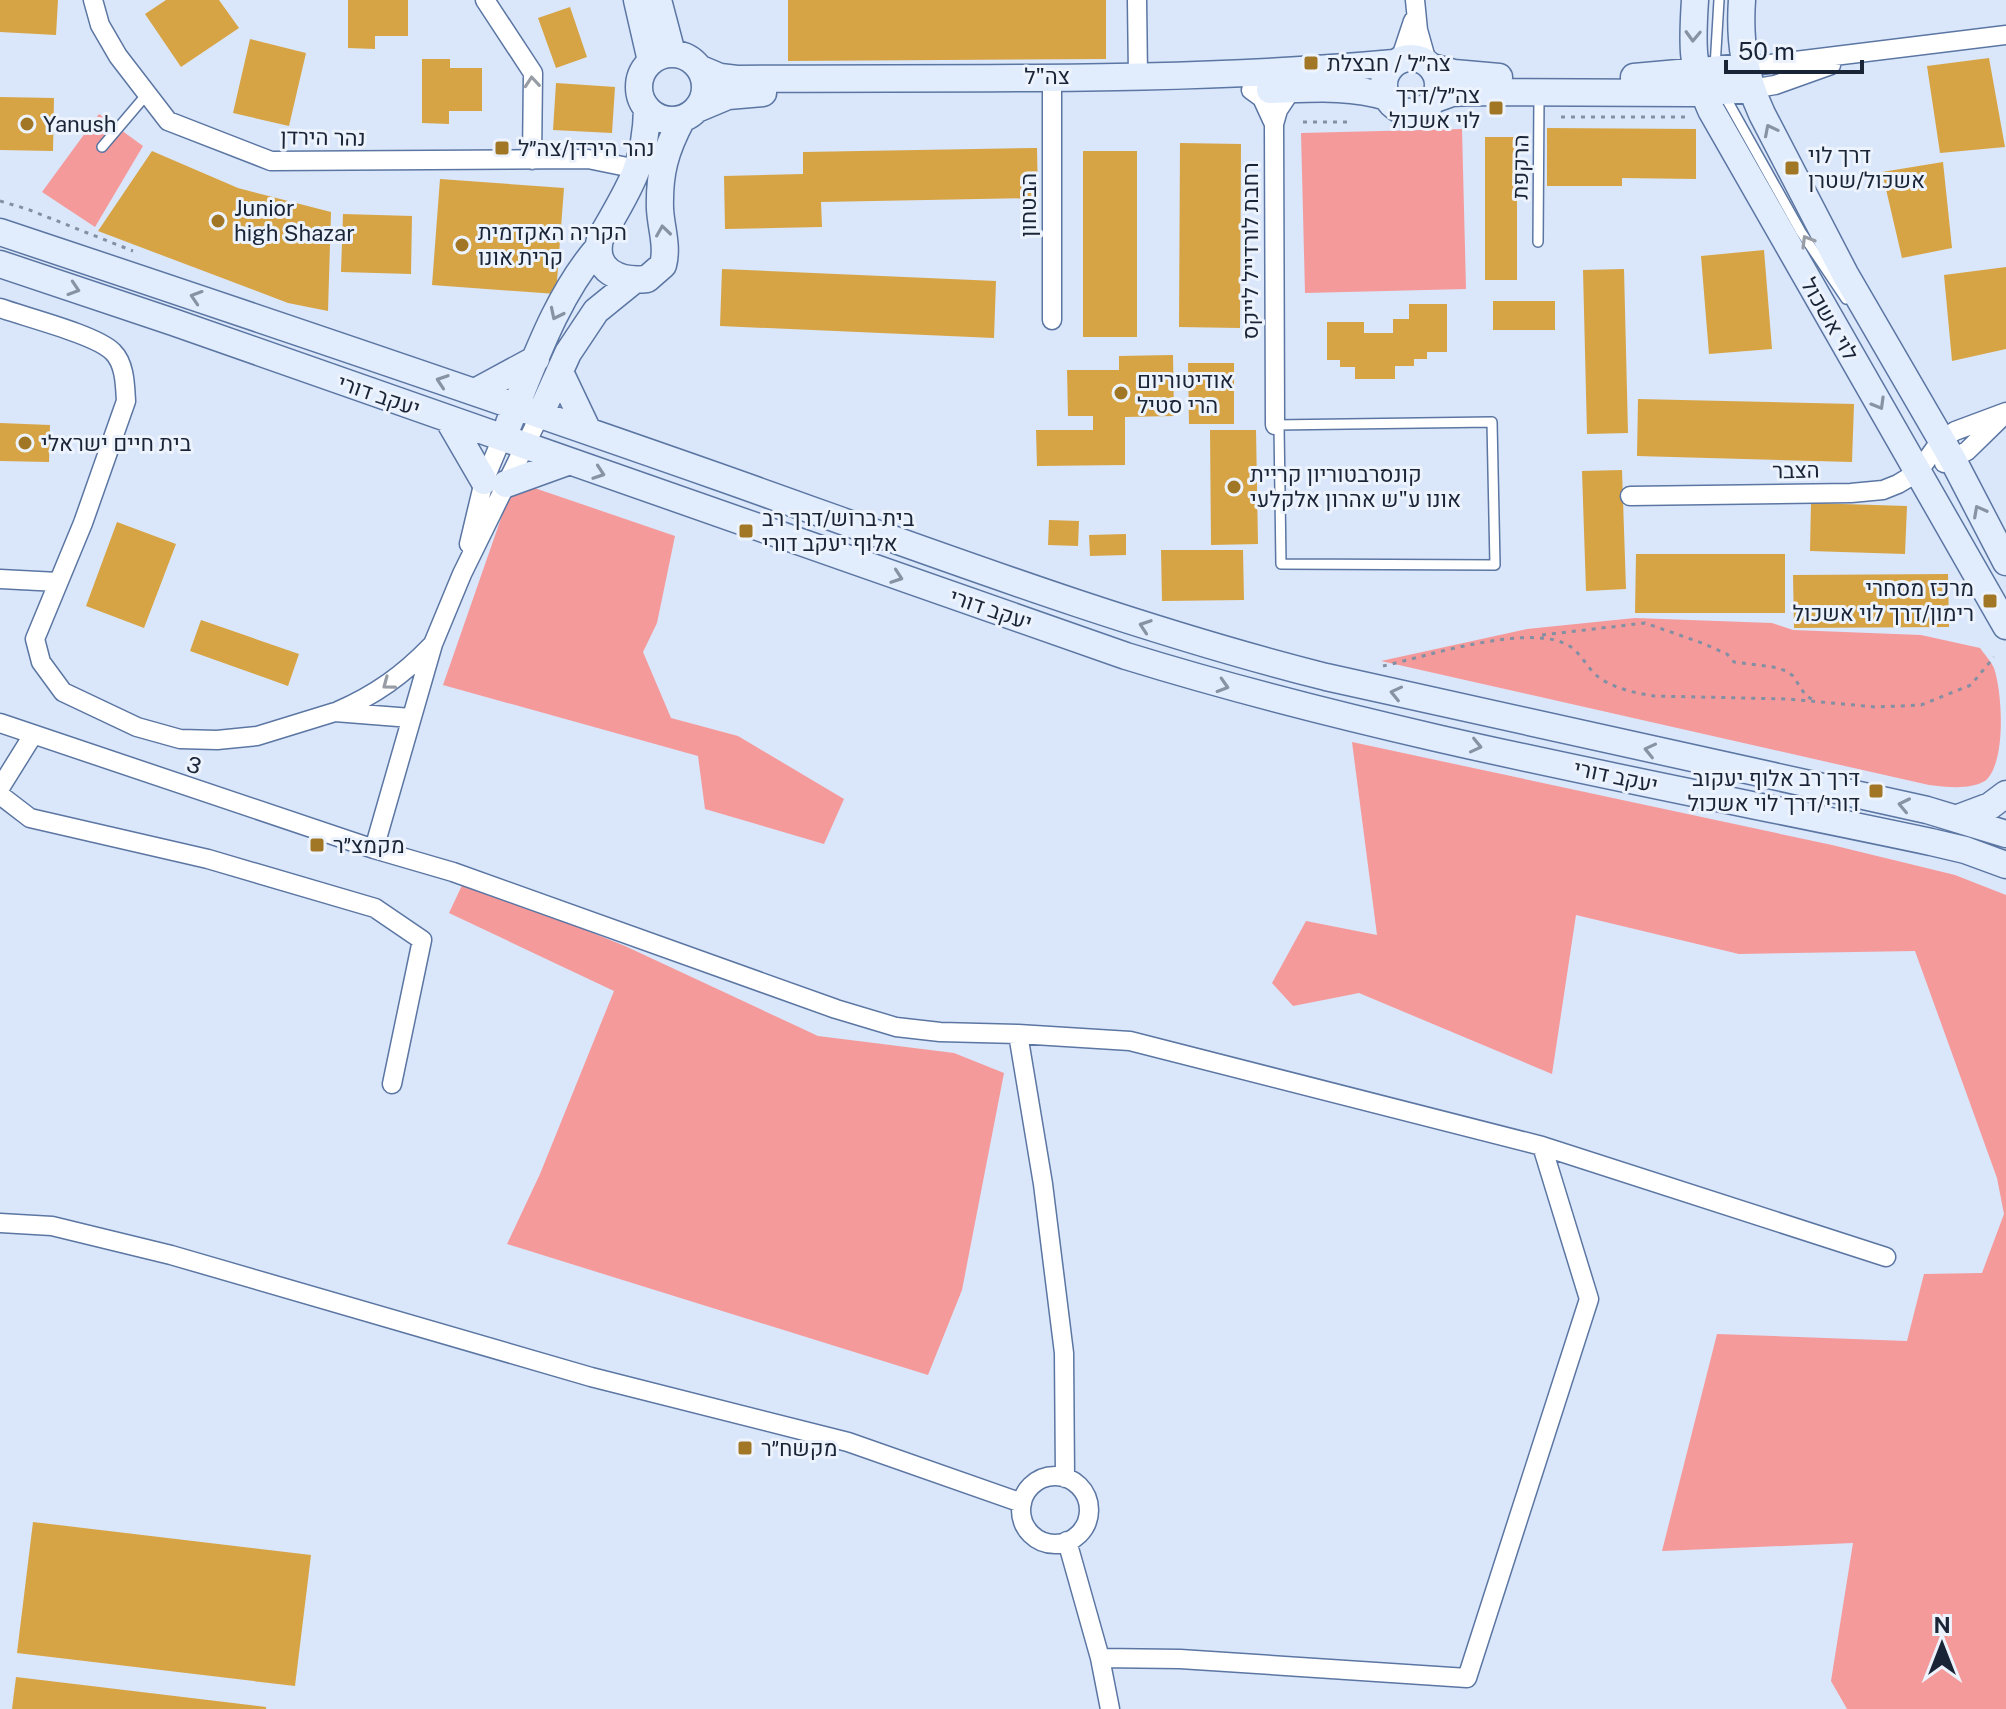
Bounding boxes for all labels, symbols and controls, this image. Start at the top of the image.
scale bar [1726,24,1862,74]
one-way arrow [1684,30,1702,43]
text: 50 m [1738,37,1795,65]
place label: צה״ל / חבצלת [1327,50,1451,76]
marker: צה״ל / חבצלת [1302,54,1320,72]
street label: צה"ל [1024,63,1070,89]
one-way arrow [524,76,541,89]
place label: צה״ל/דרך לוי אשכול [1389,82,1480,133]
marker: צה״ל/דרך לוי אשכול [1487,99,1505,117]
place label: Yanush [43,111,116,137]
marker: Yanush [18,115,36,133]
street label: נהר הירדן [280,123,366,151]
one-way arrow [1765,124,1780,138]
street label: הרקפת [1506,134,1534,200]
place label: נהר הירדן/צה״ל [518,135,654,161]
marker: נהר הירדן/צה״ל [493,139,511,157]
place label: דרך לוי אשכול/שטרן [1808,142,1925,193]
marker: דרך לוי אשכול/שטרן [1783,159,1801,177]
street label: רחבת לורדייל לייקס [1237,162,1263,340]
street label: הבטחון [1015,173,1041,237]
place label: Junior high Shazar [234,195,355,246]
marker: Junior high Shazar [209,212,227,230]
place label: הקריה האקדמית קרית אונו [478,219,627,270]
one-way arrow [655,224,672,238]
one-way arrow [1801,235,1816,250]
marker: הקריה האקדמית קרית אונו [453,236,471,254]
street label: לוי אשכול [1796,273,1864,365]
one-way arrow [66,279,80,295]
one-way arrow [190,290,204,306]
one-way arrow [550,306,566,321]
place label: אודיטוריום הרי סטיל [1137,367,1234,418]
street label: יעקב דורי [334,369,424,421]
one-way arrow [436,375,450,391]
marker: אודיטוריום הרי סטיל [1112,384,1130,402]
one-way arrow [1869,395,1885,410]
place label: בית חיים ישראלי [41,430,192,456]
marker: בית חיים ישראלי [16,434,34,452]
street label: הצבר [1772,457,1820,483]
place label: קונסרבטוריון קריית אונו ע"ש אהרון אלקלעי [1250,461,1461,512]
one-way arrow [591,463,605,479]
marker: קונסרבטוריון קריית אונו ע"ש אהרון אלקלעי [1225,478,1243,496]
place label: בית ברוש/דרך רב אלוף יעקב דורי [762,505,915,556]
one-way arrow [1974,505,1989,520]
marker: בית ברוש/דרך רב אלוף יעקב דורי [737,522,755,540]
one-way arrow [889,567,903,583]
place label: מרכז מסחרי רימון/דרך לוי אשכול [1793,575,1974,626]
street label: יעקב דורי [946,583,1036,635]
marker: מרכז מסחרי רימון/דרך לוי אשכול [1981,592,1999,610]
one-way arrow [1139,619,1153,635]
one-way arrow [382,675,397,689]
one-way arrow [1216,677,1230,693]
one-way arrow [1390,685,1404,702]
one-way arrow [1469,737,1483,754]
one-way arrow [1644,742,1657,759]
street label: 3 [183,750,205,780]
street label: יעקב דורי [1572,754,1660,798]
place label: דרך רב אלוף יעקוב דורי/דרך לוי אשכול [1687,765,1860,816]
marker: דרך רב אלוף יעקוב דורי/דרך לוי אשכול [1867,782,1885,800]
one-way arrow [1898,797,1911,814]
place label: מקמצ״ר [333,832,405,858]
marker: מקמצ״ר [308,836,326,854]
place label: מקשח״ר [761,1435,837,1461]
marker: מקשח״ר [736,1439,754,1457]
north arrow [1902,1605,1982,1685]
text: N [1933,1612,1951,1638]

